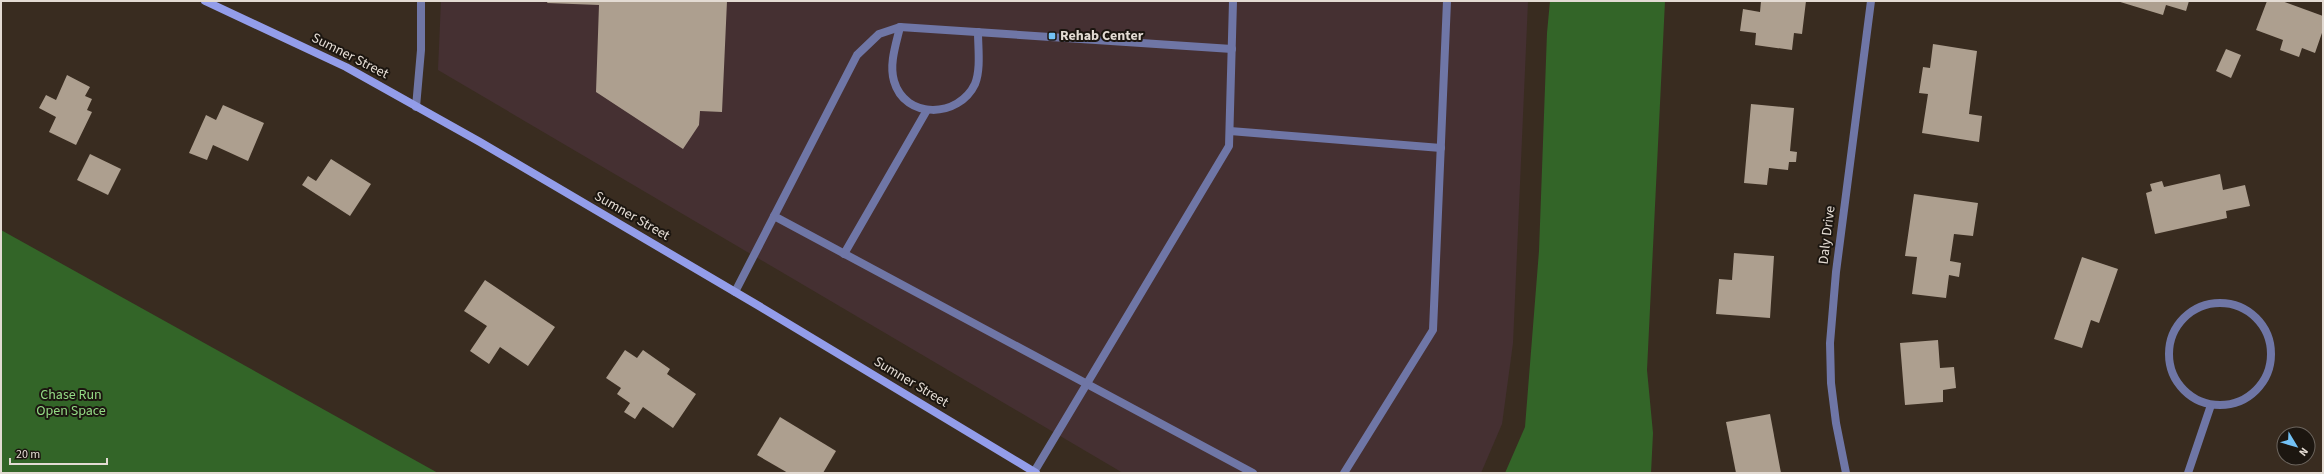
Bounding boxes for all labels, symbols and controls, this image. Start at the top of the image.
place label: Rehab Center [1060,26,1144,46]
street label: Sumner Street [308,28,392,84]
marker: Rehab Center [1047,31,1057,41]
street label: Sumner Street [591,186,674,246]
street label: Daly Drive [1813,204,1841,265]
street label: Sumner Street [870,352,952,412]
park label: Chase Run Open Space [36,385,106,421]
north arrow [2276,426,2316,466]
scale bar [10,440,107,466]
text: N [2295,444,2312,459]
text: 20 m [16,446,40,463]

